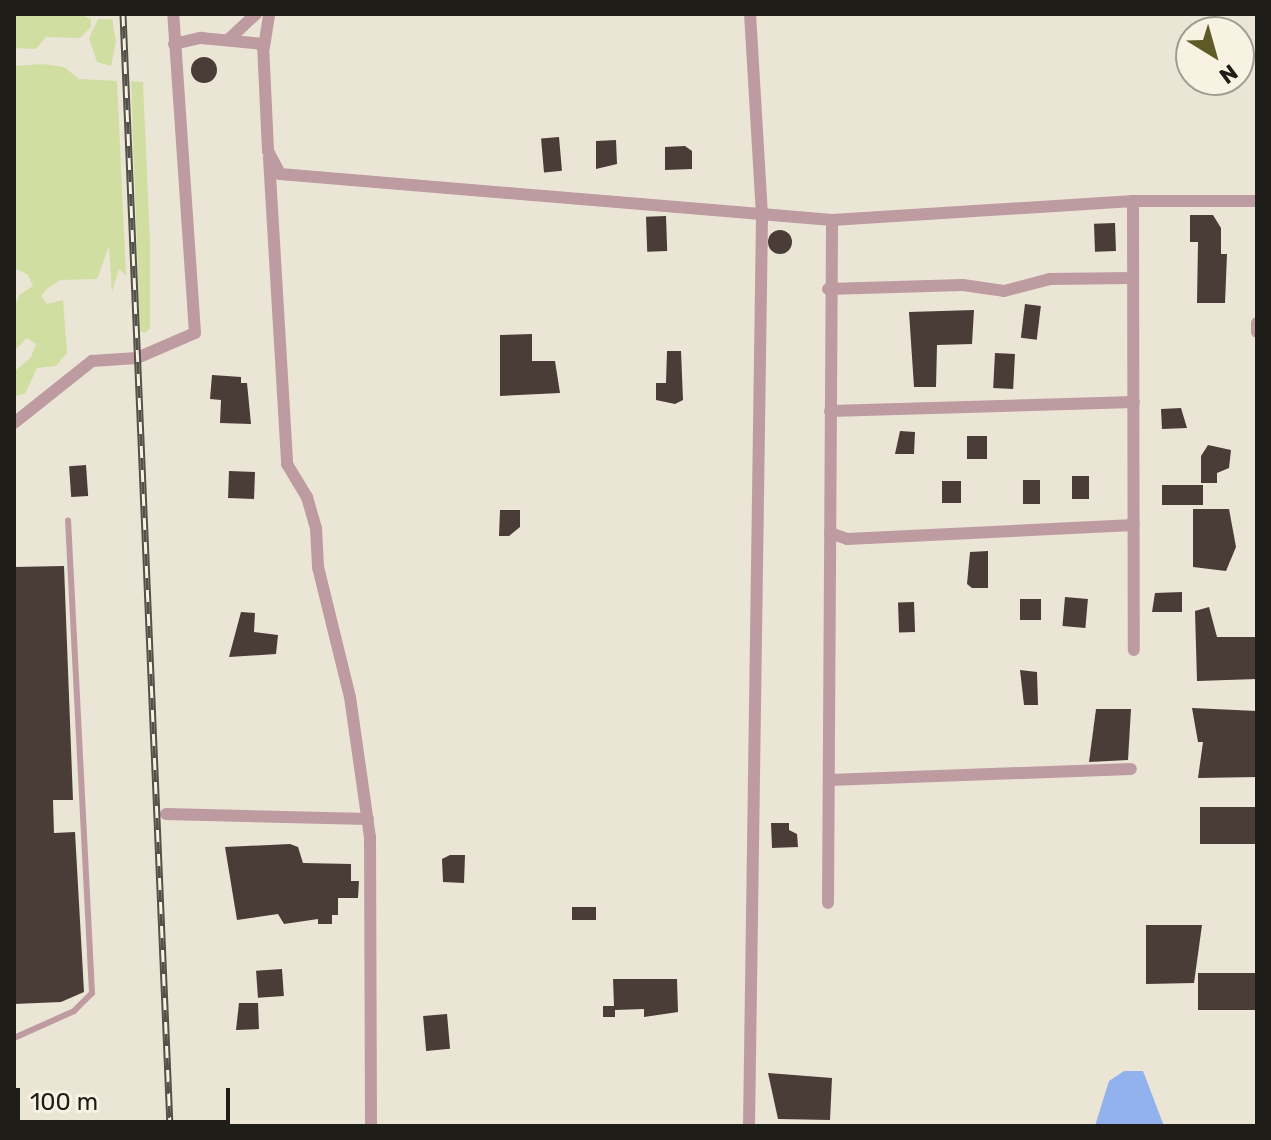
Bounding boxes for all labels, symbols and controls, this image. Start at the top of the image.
north arrow [1175,16,1255,96]
text: N [1214,58,1243,90]
scale bar [20,1072,234,1122]
text: 100 m [30,1088,98,1116]

